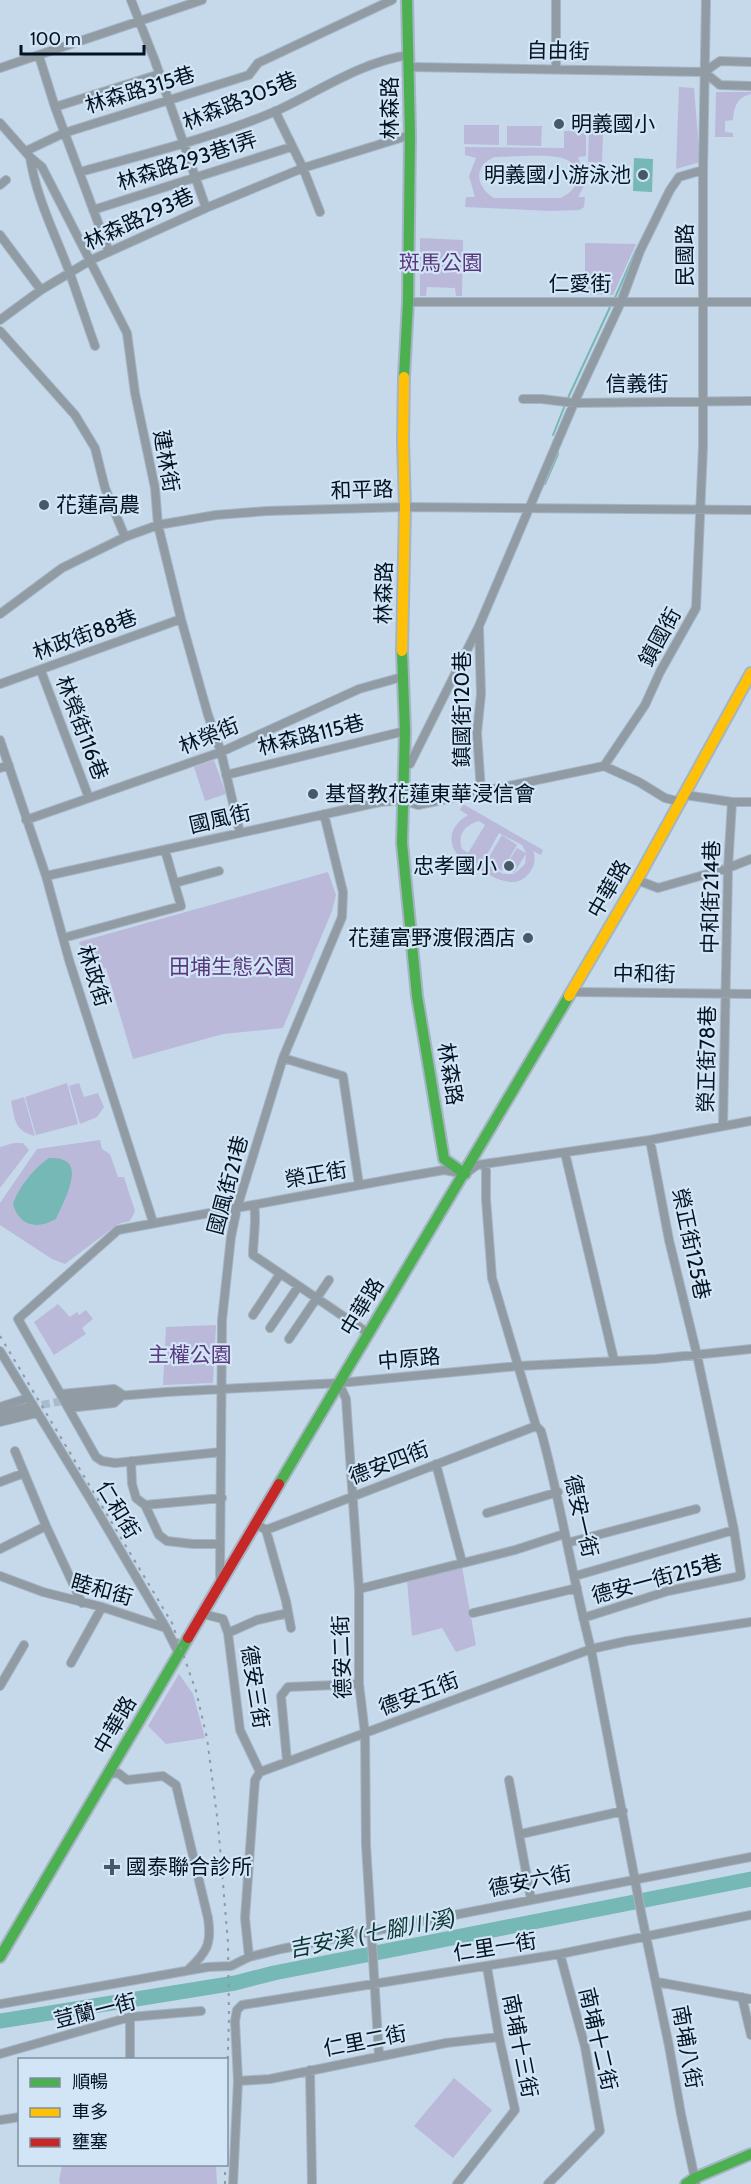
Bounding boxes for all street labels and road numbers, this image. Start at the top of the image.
street label: 自由街 [526,37,590,64]
street label: 林森路315巷 [82,61,198,118]
street label: 林森路305巷 [179,66,301,135]
street label: 林森路 [377,77,402,140]
street label: 林森路293巷1弄 [113,126,260,195]
street label: 林森路293巷 [80,182,198,255]
street label: 民國路 [672,224,697,287]
street label: 仁愛街 [549,271,612,296]
street label: 信義街 [606,371,669,396]
street label: 建林街 [149,428,184,494]
street label: 和平路 [330,476,394,503]
street label: 林森路 [370,561,397,625]
street label: 鎮國街 [633,603,686,670]
street label: 林政街88巷 [29,604,141,665]
street label: 鎮國街120巷 [449,651,474,767]
street label: 林榮街116巷 [51,672,114,783]
street label: 林森路115巷 [255,709,367,760]
street label: 林榮街 [175,712,243,759]
street label: 國風街 [186,799,253,838]
street label: 中和街214巷 [697,840,724,954]
street label: 中華路 [582,855,635,922]
street label: 林政街 [73,942,116,1010]
street label: 中和街 [612,960,676,987]
street label: 榮正街78巷 [693,1005,720,1113]
street label: 林森路 [433,1041,468,1107]
street label: 國風街21巷 [202,1132,253,1237]
street label: 榮正街 [283,1157,349,1192]
street label: 榮正街125巷 [667,1186,715,1302]
street label: 中華路 [335,1273,389,1340]
street label: 中原路 [376,1343,441,1374]
street label: 德安四街 [345,1436,433,1489]
street label: 德安一街 [560,1472,603,1560]
street label: 仁和街 [91,1476,145,1543]
street label: 德安一街215巷 [589,1549,725,1608]
street label: 睦和街 [68,1569,136,1610]
street label: 德安二街 [328,1615,355,1699]
street label: 德安三街 [237,1643,274,1730]
street label: 德安五街 [375,1667,463,1720]
street label: 中華路 [88,1691,141,1758]
street label: 德安六街 [486,1860,574,1901]
street label: 仁里一街 [451,1928,538,1965]
street label: 南埔十二街 [574,1985,622,2093]
street label: 荳蘭一街 [51,1988,139,2033]
street label: 南埔十三街 [498,1992,543,2100]
street label: 南埔八街 [668,2003,707,2090]
street label: 仁里二街 [321,2020,409,2061]

